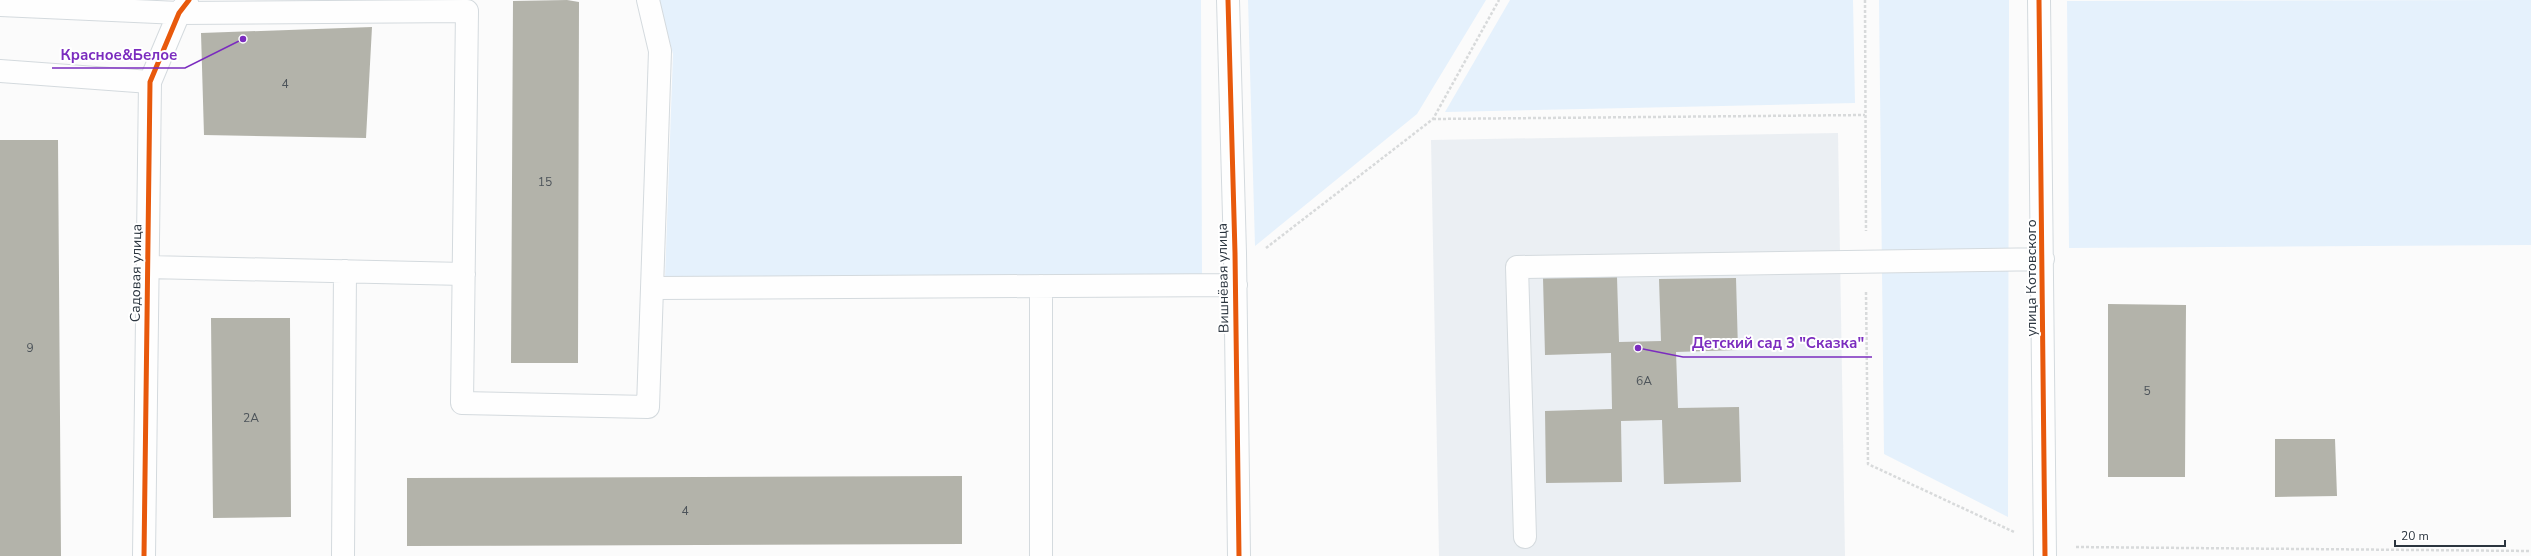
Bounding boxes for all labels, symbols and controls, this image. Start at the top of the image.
callout: Красное&Белое [52,41,185,68]
text: Красное&Белое [61,45,177,65]
house number: 4 [281,76,289,92]
house number: 15 [538,174,552,190]
street label: улица Котовского [2022,219,2041,337]
street label: Вишнёвая улица [1213,223,1233,333]
street label: Садовая улица [126,224,146,322]
callout: Детский сад 3 "Сказка" [1683,330,1872,357]
text: Детский сад 3 "Сказка" [1692,333,1864,353]
house number: 9 [26,340,34,356]
house number: 6А [1636,373,1652,389]
house number: 5 [2143,383,2151,399]
house number: 2А [243,410,259,426]
house number: 4 [681,503,689,519]
scale bar [2395,522,2505,548]
text: 20 m [2401,528,2429,544]

